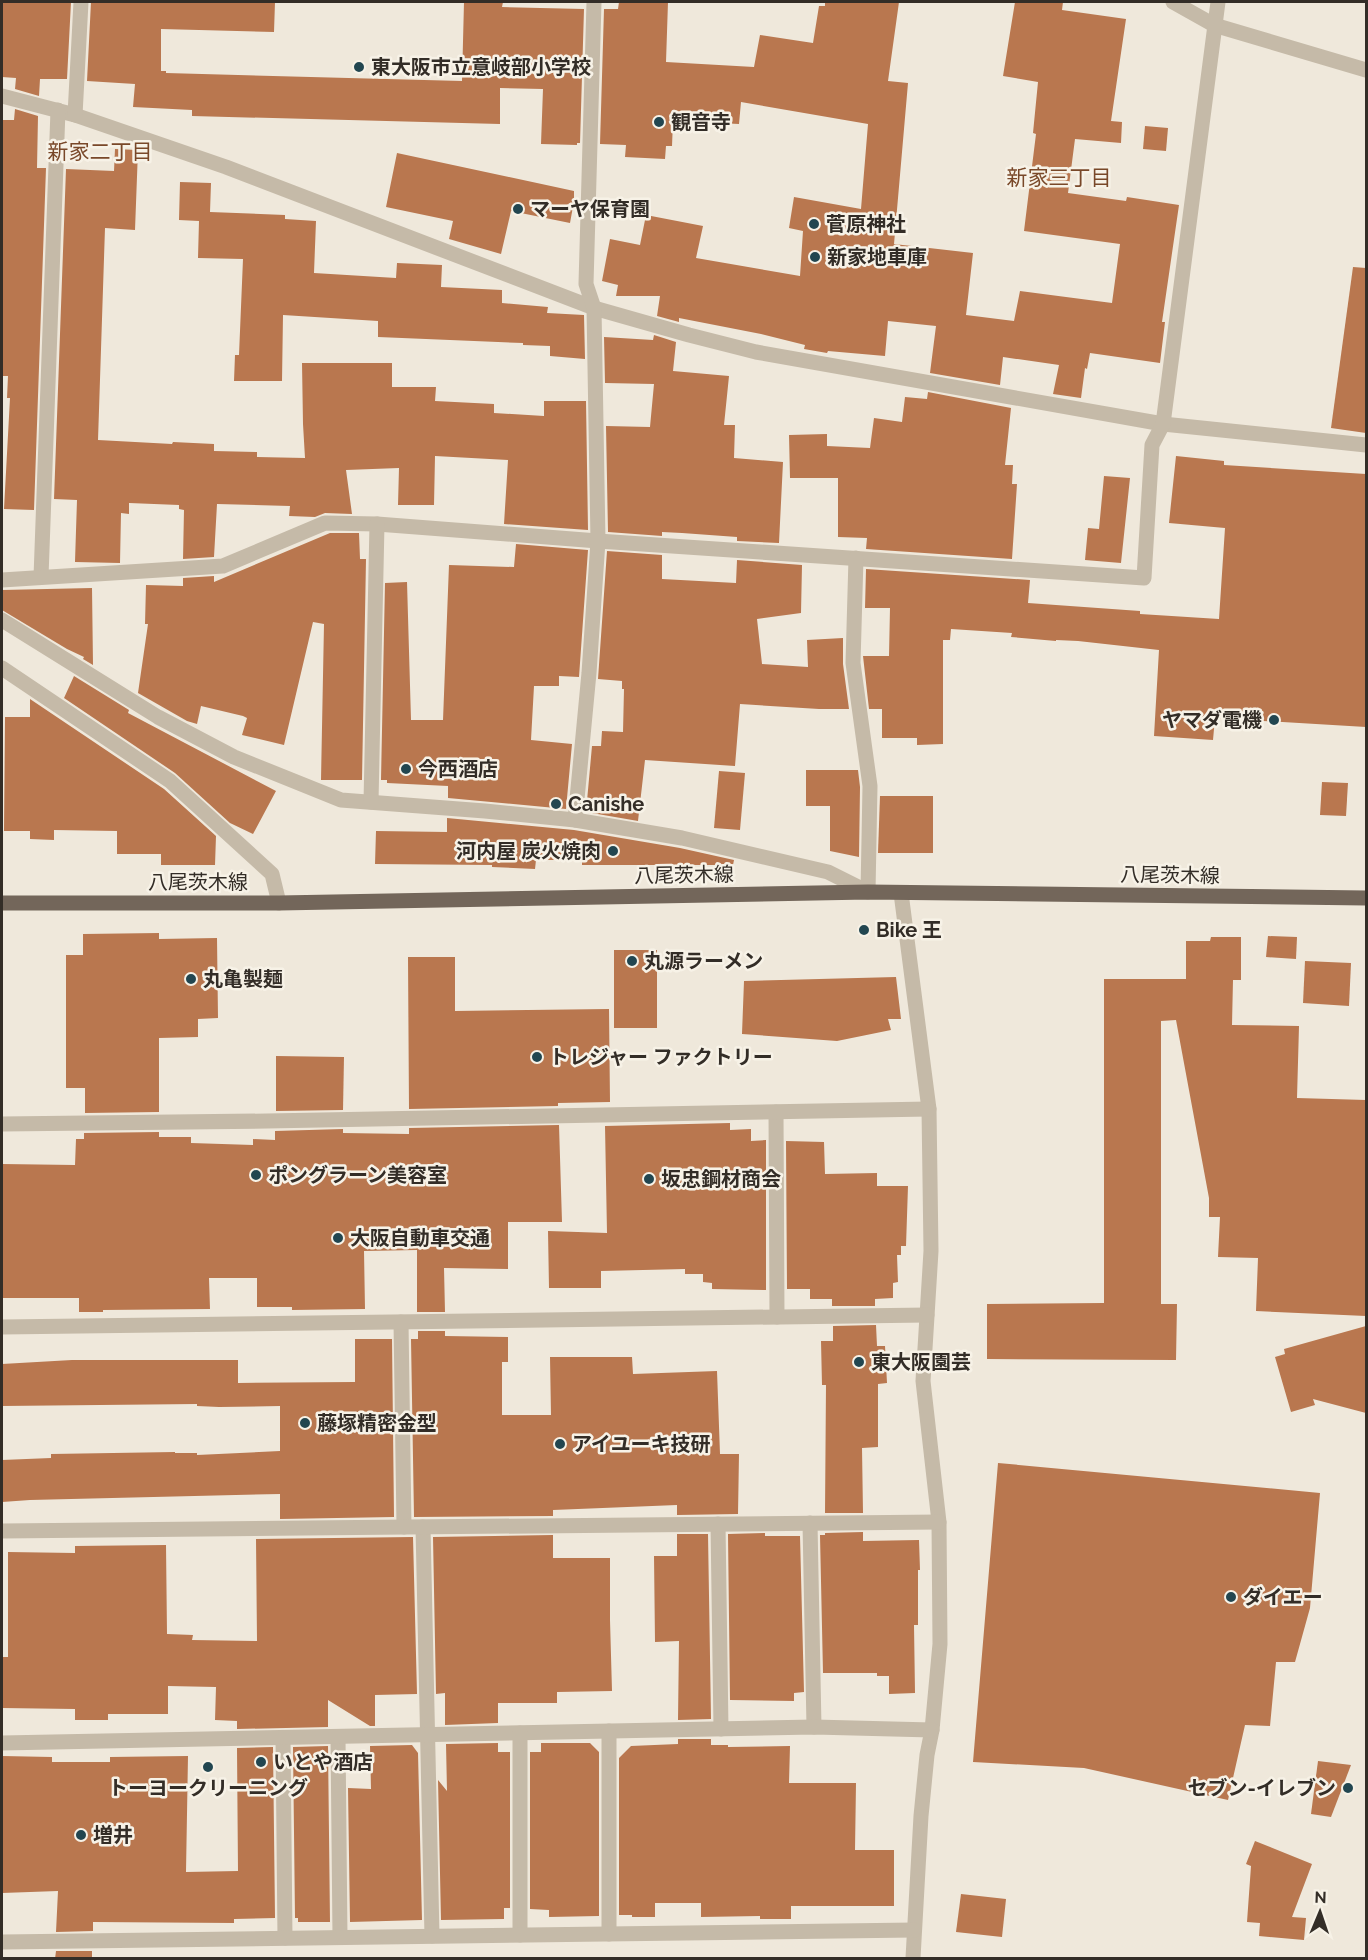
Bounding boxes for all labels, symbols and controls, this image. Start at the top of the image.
place label: 東大阪市立意岐部小学校 [371,55,591,79]
marker: 東大阪市立意岐部小学校 [352,60,366,74]
place label: 観音寺 [671,110,731,134]
marker: 観音寺 [652,115,666,129]
district label: 新家二丁目 [48,139,153,164]
district label: 新家三丁目 [1007,165,1112,190]
place label: マーヤ保育園 [530,197,650,221]
marker: マーヤ保育園 [511,202,525,216]
place label: 菅原神社 [826,212,906,236]
marker: 菅原神社 [807,217,821,231]
place label: 新家地車庫 [827,245,927,269]
marker: 新家地車庫 [808,250,822,264]
place label: ヤマダ電機 [1162,708,1262,732]
marker: ヤマダ電機 [1267,713,1281,727]
place label: 今西酒店 [418,757,498,781]
marker: 今西酒店 [399,762,413,776]
place label: Canishe [568,792,644,816]
marker: Canishe [549,797,563,811]
place label: 河内屋 炭火焼肉 [456,839,601,863]
marker: 河内屋 炭火焼肉 [606,844,620,858]
street label: 八尾茨木線 [634,862,734,888]
street label: 八尾茨木線 [1120,862,1220,888]
street label: 八尾茨木線 [148,870,248,894]
place label: Bike 王 [876,918,942,942]
marker: Bike 王 [857,923,871,937]
place label: 丸源ラーメン [644,949,763,973]
marker: 丸源ラーメン [625,954,639,968]
place label: 丸亀製麺 [203,967,283,991]
marker: 丸亀製麺 [184,972,198,986]
place label: トレジャー ファクトリー [549,1045,773,1069]
marker: トレジャー ファクトリー [530,1050,544,1064]
place label: ポングラーン美容室 [268,1163,447,1187]
place label: 坂忠鋼材商会 [661,1167,781,1191]
marker: ポングラーン美容室 [249,1168,263,1182]
marker: 坂忠鋼材商会 [642,1172,656,1186]
place label: 大阪自動車交通 [350,1226,490,1250]
marker: 大阪自動車交通 [331,1231,345,1245]
place label: 東大阪園芸 [871,1350,971,1374]
marker: 東大阪園芸 [852,1355,866,1369]
place label: 藤塚精密金型 [317,1411,437,1435]
marker: 藤塚精密金型 [298,1416,312,1430]
place label: アイユーキ技研 [572,1432,711,1456]
marker: アイユーキ技研 [553,1437,567,1451]
place label: ダイエー [1243,1585,1323,1609]
marker: ダイエー [1224,1590,1238,1604]
place label: いとや酒店 [273,1750,373,1774]
marker: いとや酒店 [254,1755,268,1769]
marker: トーヨークリーニング [201,1760,215,1774]
place label: トーヨークリーニング [108,1776,308,1800]
place label: セブン-イレブン [1188,1776,1336,1800]
marker: セブン-イレブン [1341,1781,1355,1795]
place label: 増井 [93,1823,133,1847]
marker: 増井 [74,1828,88,1842]
north arrow [1290,1882,1350,1942]
text: N [1314,1888,1327,1907]

